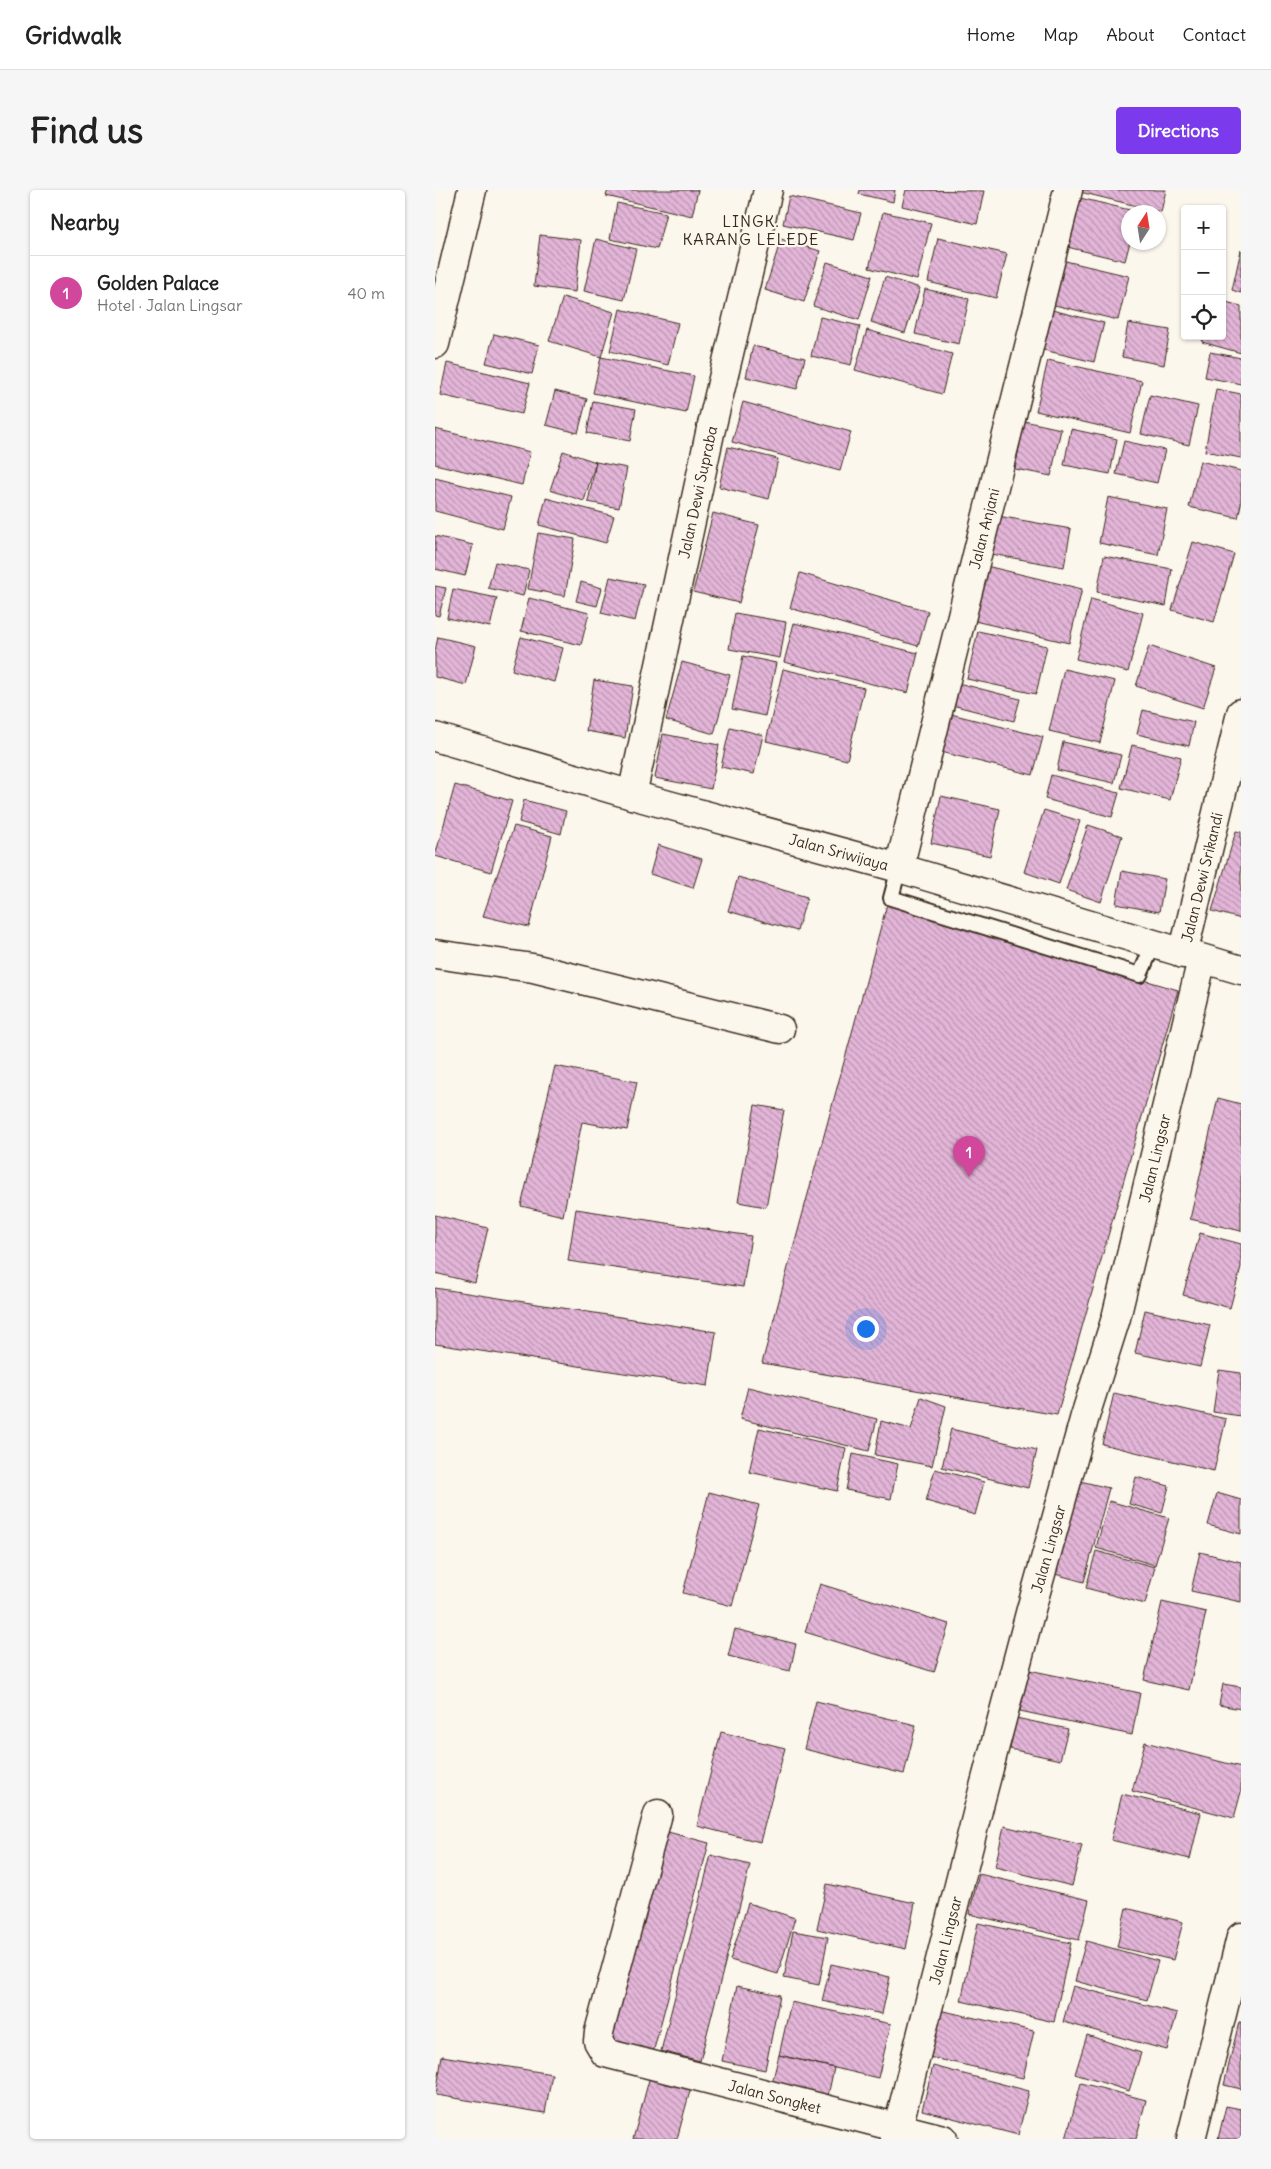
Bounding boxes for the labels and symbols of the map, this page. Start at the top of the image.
north arrow [1121,205,1166,250]
district label: LINGK. KARANG LELEDE [682,211,820,249]
street label: Jalan Dewi Supraba [674,423,721,560]
street label: Jalan Anjani [964,486,1003,571]
street label: Jalan Dewi Srikandi [1177,810,1226,944]
street label: Jalan Sriwijaya [787,829,891,874]
street label: Jalan Lingsar [1135,1112,1174,1204]
pin: 1 [953,1136,985,1177]
your location [853,1316,879,1342]
street label: Jalan Lingsar [1027,1502,1069,1595]
street label: Jalan Lingsar [925,1894,965,1986]
street label: Jalan Songket [726,2075,823,2117]

